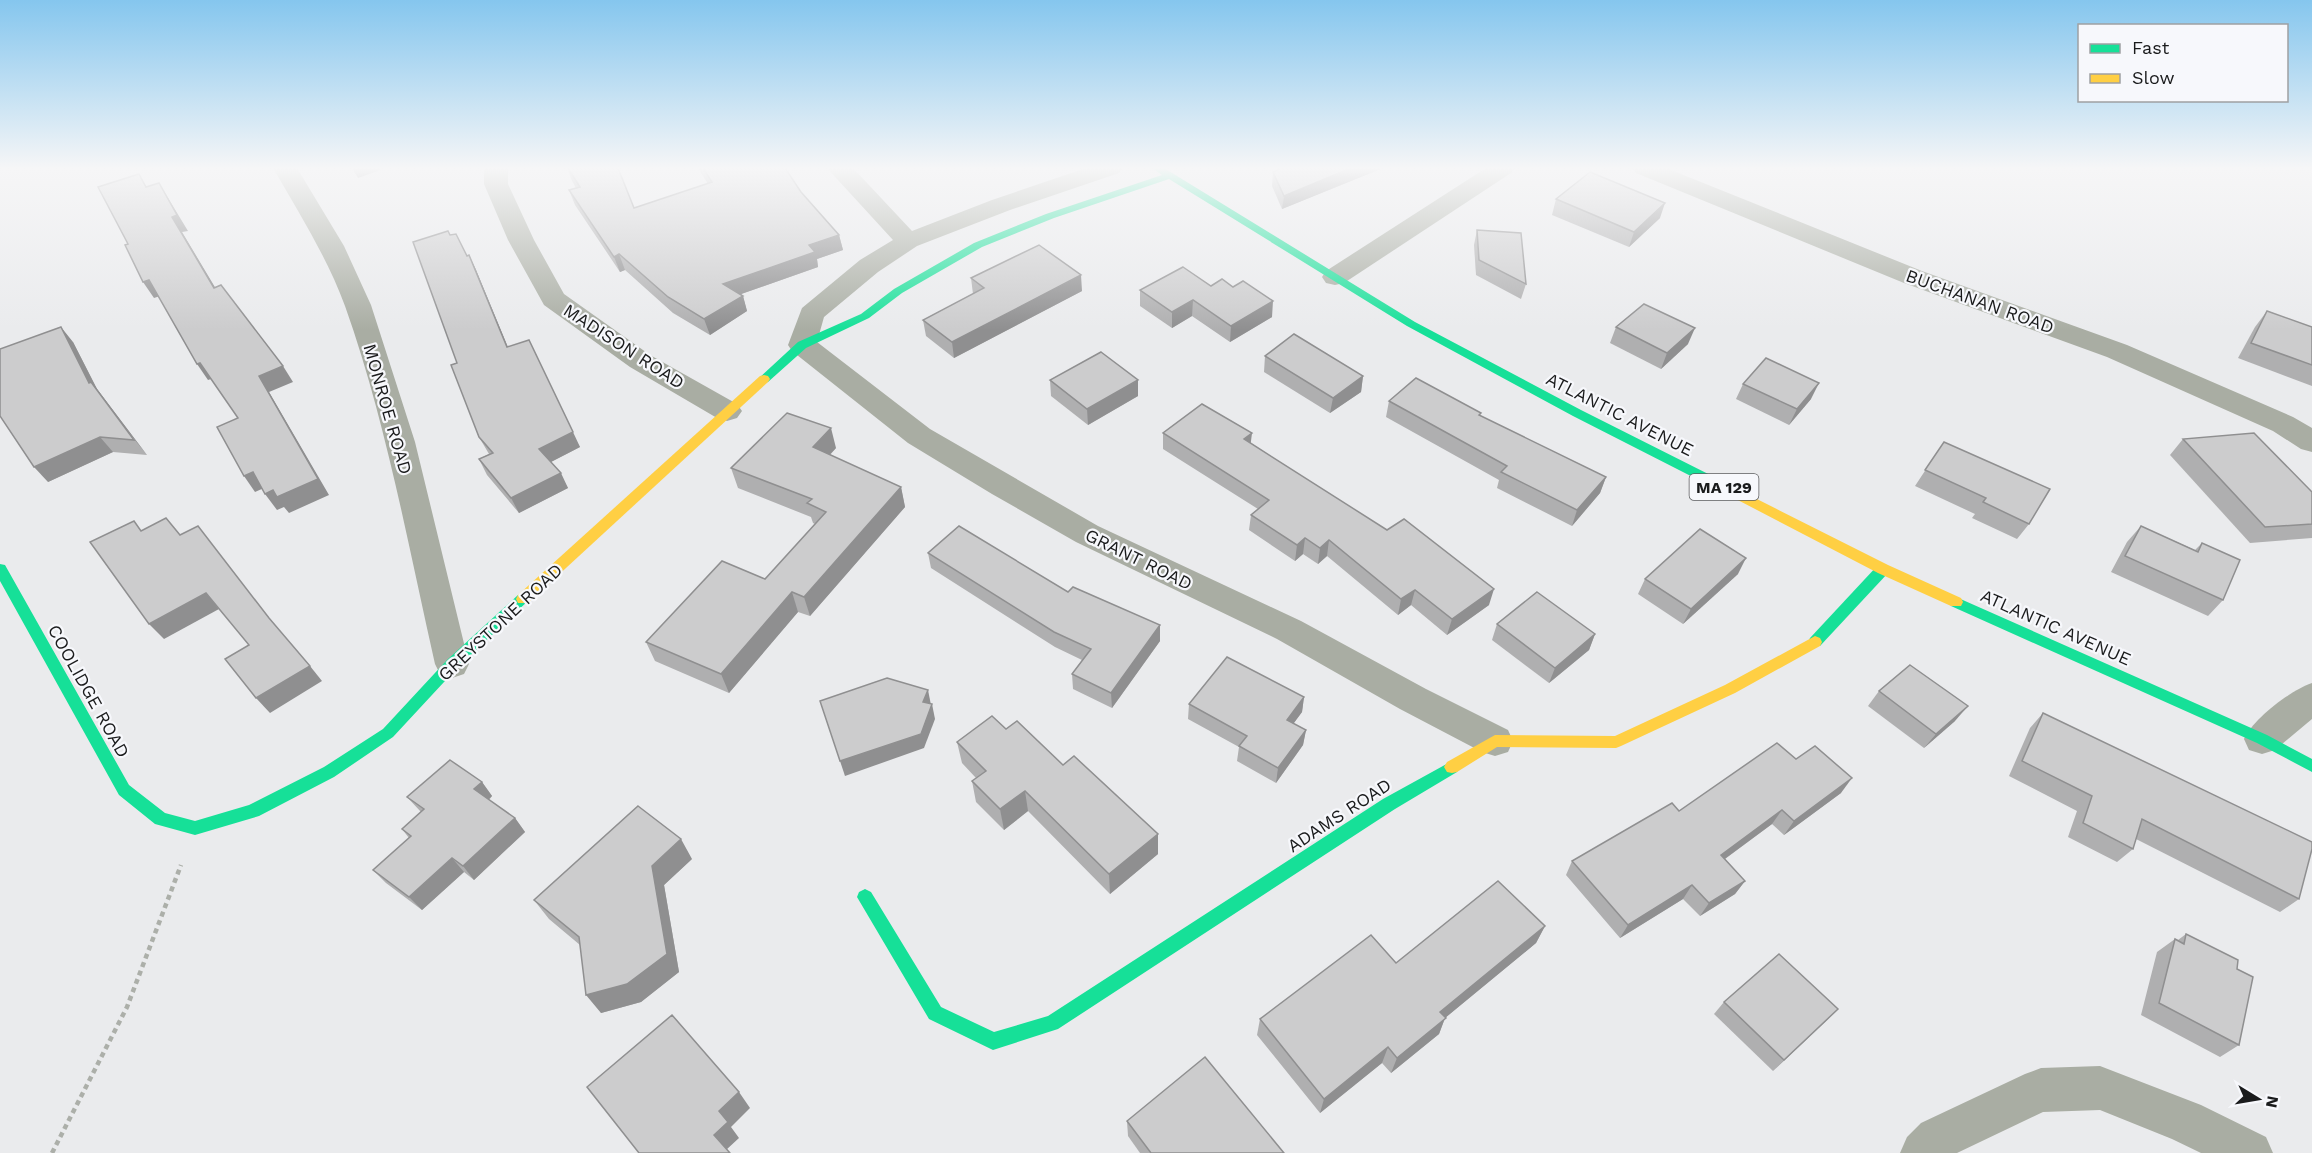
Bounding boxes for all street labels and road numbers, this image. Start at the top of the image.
street label: BUCHANAN ROAD [1903,264,2057,338]
street label: MADISON ROAD [560,299,688,393]
street label: MONROE ROAD [359,341,417,477]
street label: ATLANTIC AVENUE [1543,368,1697,460]
road number: MA 129 [1690,474,1758,500]
street label: GRANT ROAD [1082,524,1196,594]
street label: GREYSTONE ROAD [434,559,566,685]
street label: ATLANTIC AVENUE [1978,584,2134,670]
street label: COOLIDGE ROAD [44,621,134,761]
street label: ADAMS ROAD [1283,774,1395,856]

